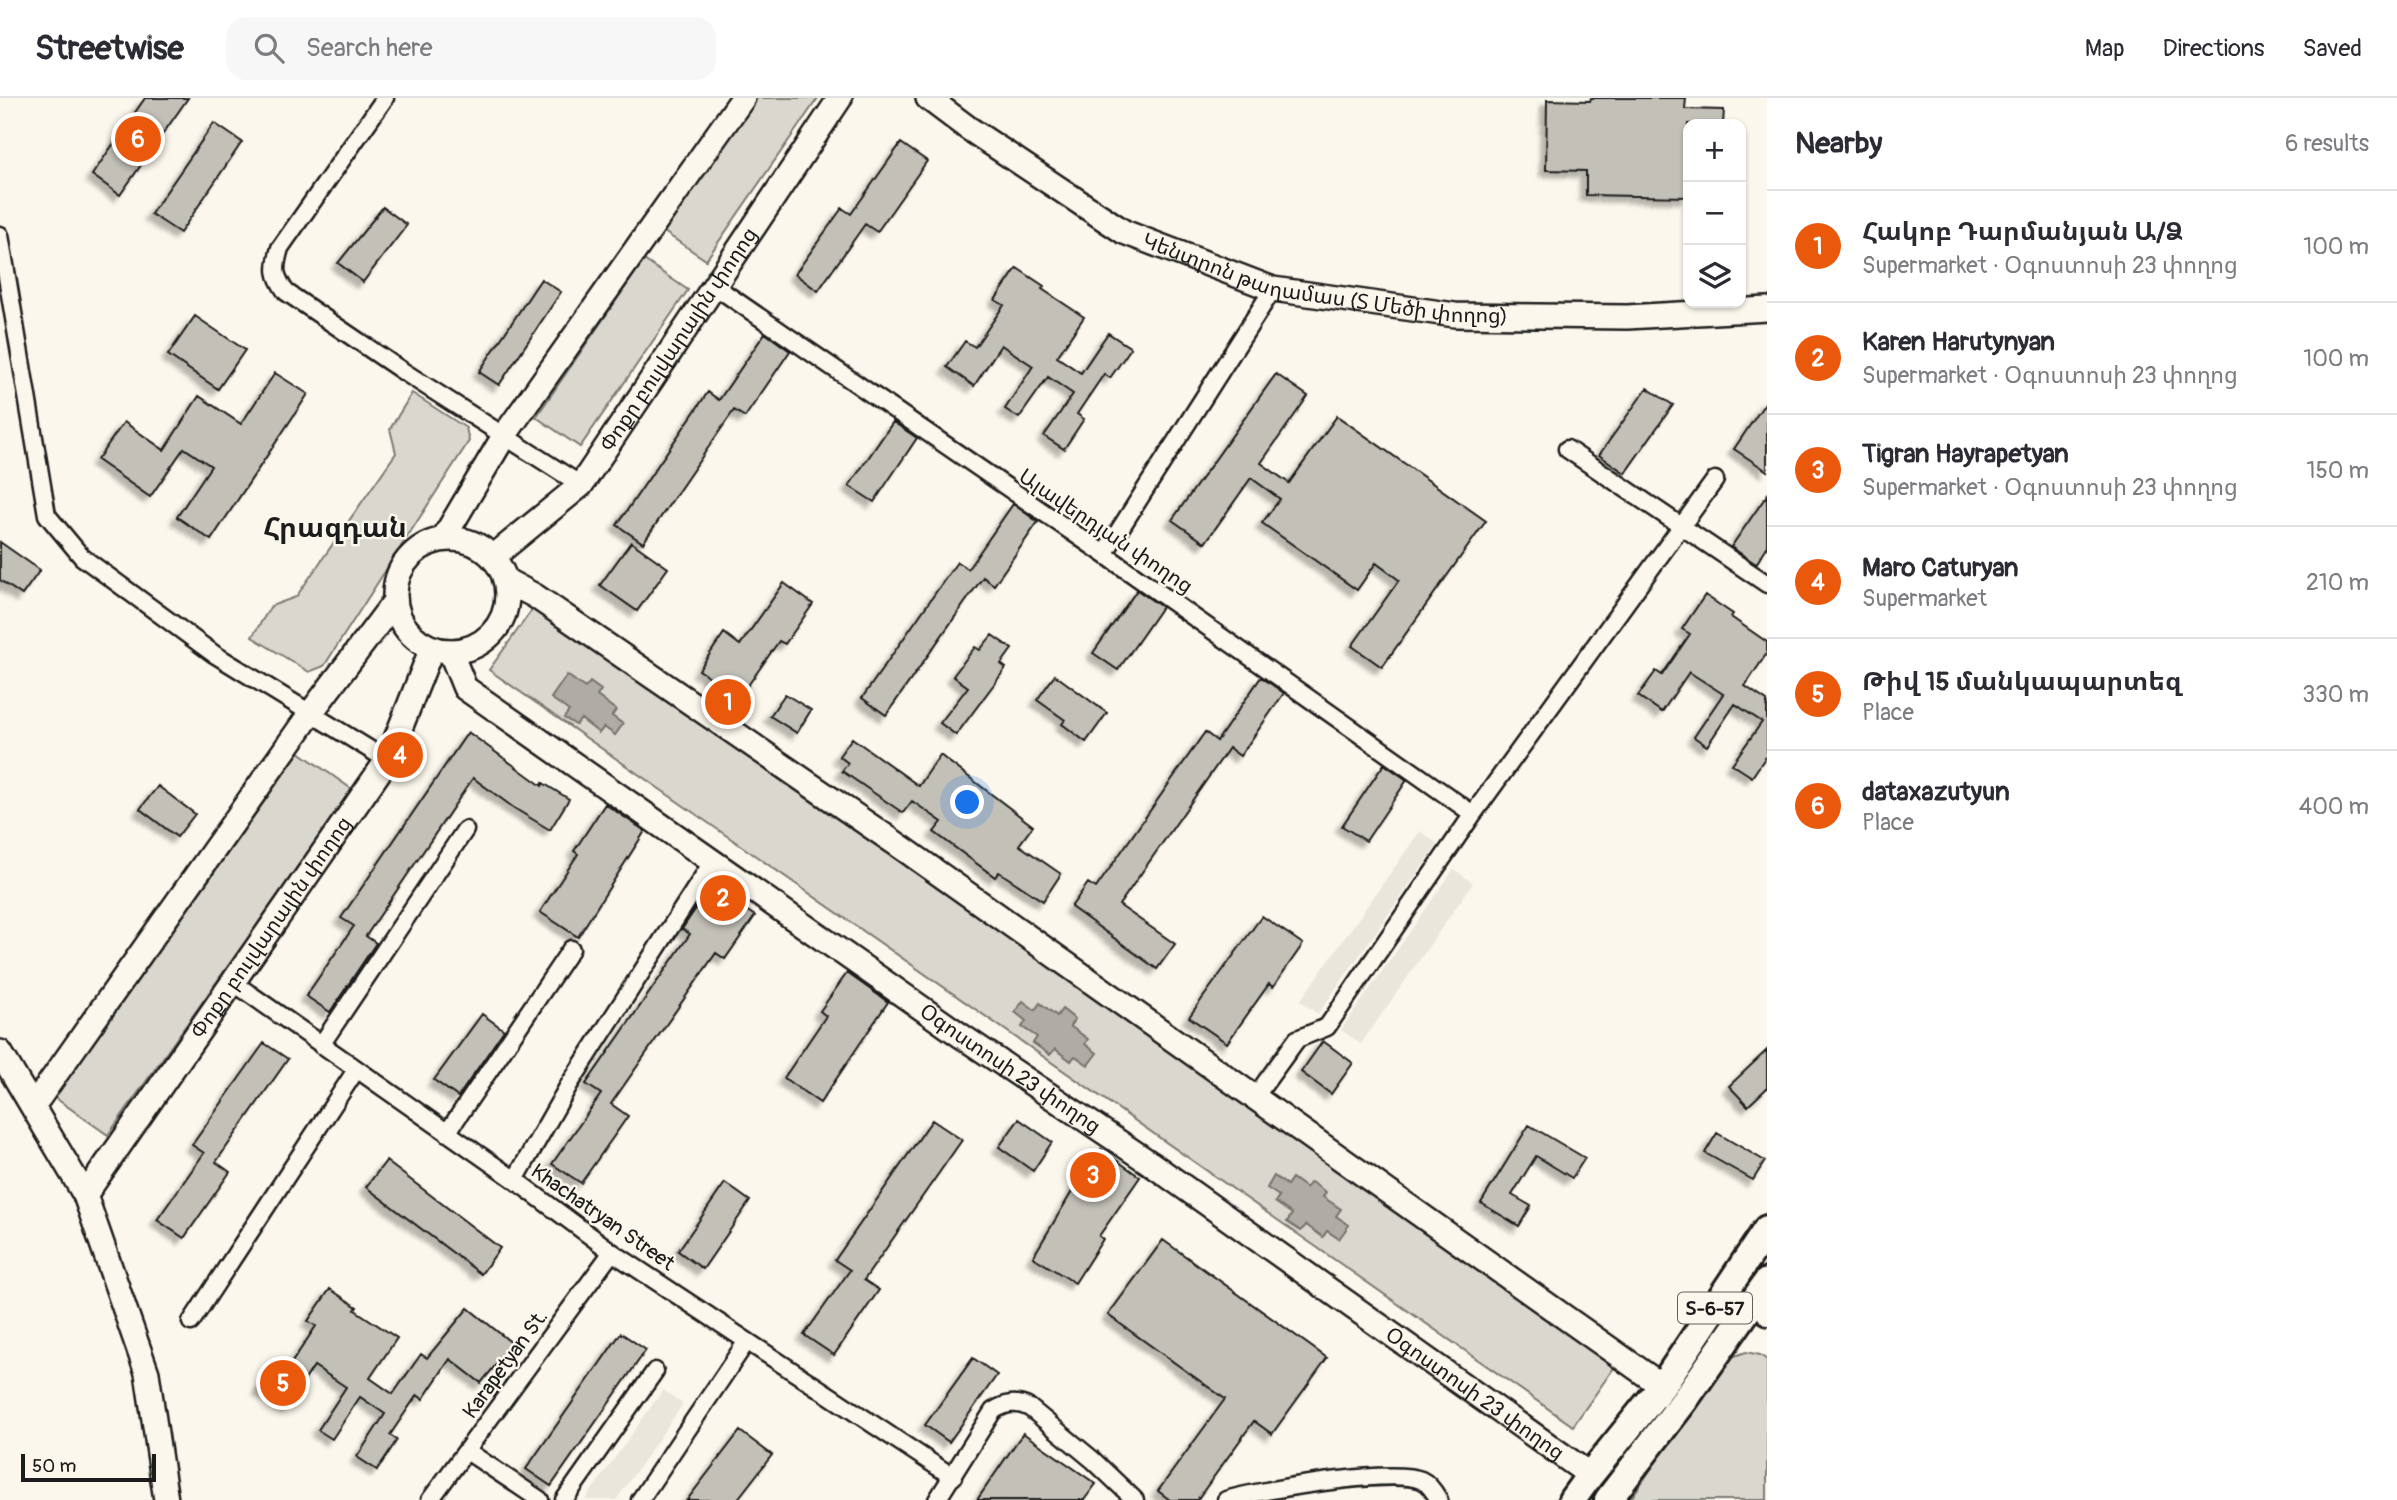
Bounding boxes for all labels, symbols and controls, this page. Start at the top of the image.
search box [226,17,716,80]
text: Streetwise [35,28,184,69]
icon: search [250,29,288,67]
text: Search here [306,32,433,64]
text: Map [2085,34,2125,63]
text: Directions [2163,34,2264,63]
text: Saved [2302,34,2362,63]
pin: 6 [115,113,161,165]
map controls [1683,119,1746,308]
button: + [1683,119,1746,182]
text: Nearby [1795,125,1882,162]
text: 6 results [2285,129,2369,158]
button: − [1683,182,1746,245]
text: Հակոբ Դարմանյան Ա/Ձ [1862,216,2183,248]
street label: Փոքր բուլվարային փողոց [594,222,764,457]
street label: Կենտրոն թաղամաս (Տ Մեծի փողոց) [1139,227,1508,330]
text: 1 [1814,232,1823,261]
text: 100 m [2303,232,2369,261]
button: layers [1683,245,1746,308]
text: Supermarket · Օգոստոսի 23 փողոց [1862,251,2238,280]
text: Karen Harutynyan [1862,326,2055,358]
text: 2 [1812,344,1824,373]
text: 100 m [2303,344,2369,373]
text: Supermarket · Օգոստոսի 23 փողոց [1862,361,2238,390]
text: Tigran Hayrapetyan [1862,438,2069,470]
text: 3 [1812,456,1824,485]
text: 150 m [2306,456,2369,485]
street label: Ալավերդյան փողոց [1013,463,1198,600]
text: Supermarket · Օգոստոսի 23 փողոց [1862,473,2238,502]
district label: Հրազդան [263,511,407,546]
text: Maro Caturyan [1862,552,2019,584]
text: 4 [1811,568,1825,597]
text: 210 m [2306,568,2369,597]
text: Supermarket [1862,584,1987,613]
text: Թիվ 15 մանկապարտեզ [1862,666,2182,698]
pin: 1 [705,676,751,728]
text: 5 [1812,680,1824,709]
text: 330 m [2302,680,2369,709]
text: Place [1862,698,1914,727]
pin: 4 [377,729,423,781]
text: dataxazutyun [1862,776,2010,808]
your location [950,785,984,819]
text: 6 [1811,792,1825,821]
text: 400 m [2299,792,2369,821]
text: Place [1862,808,1914,837]
street label: Փոքր բուլվարային փողոց [185,811,358,1044]
pin: 2 [700,872,746,924]
street label: Օգոստոսի 23 փողոց [914,998,1106,1140]
pin: 3 [1070,1149,1116,1201]
street label: Khachatryan Street [526,1158,680,1277]
road number: Տ-6-57 [1678,1292,1752,1324]
street label: Karapetyan St. [457,1304,554,1424]
street label: Օգոստոսի 23 փողոց [1380,1321,1570,1467]
pin: 5 [260,1357,306,1409]
scale bar [21,1451,156,1483]
text: 50 m [32,1454,76,1478]

